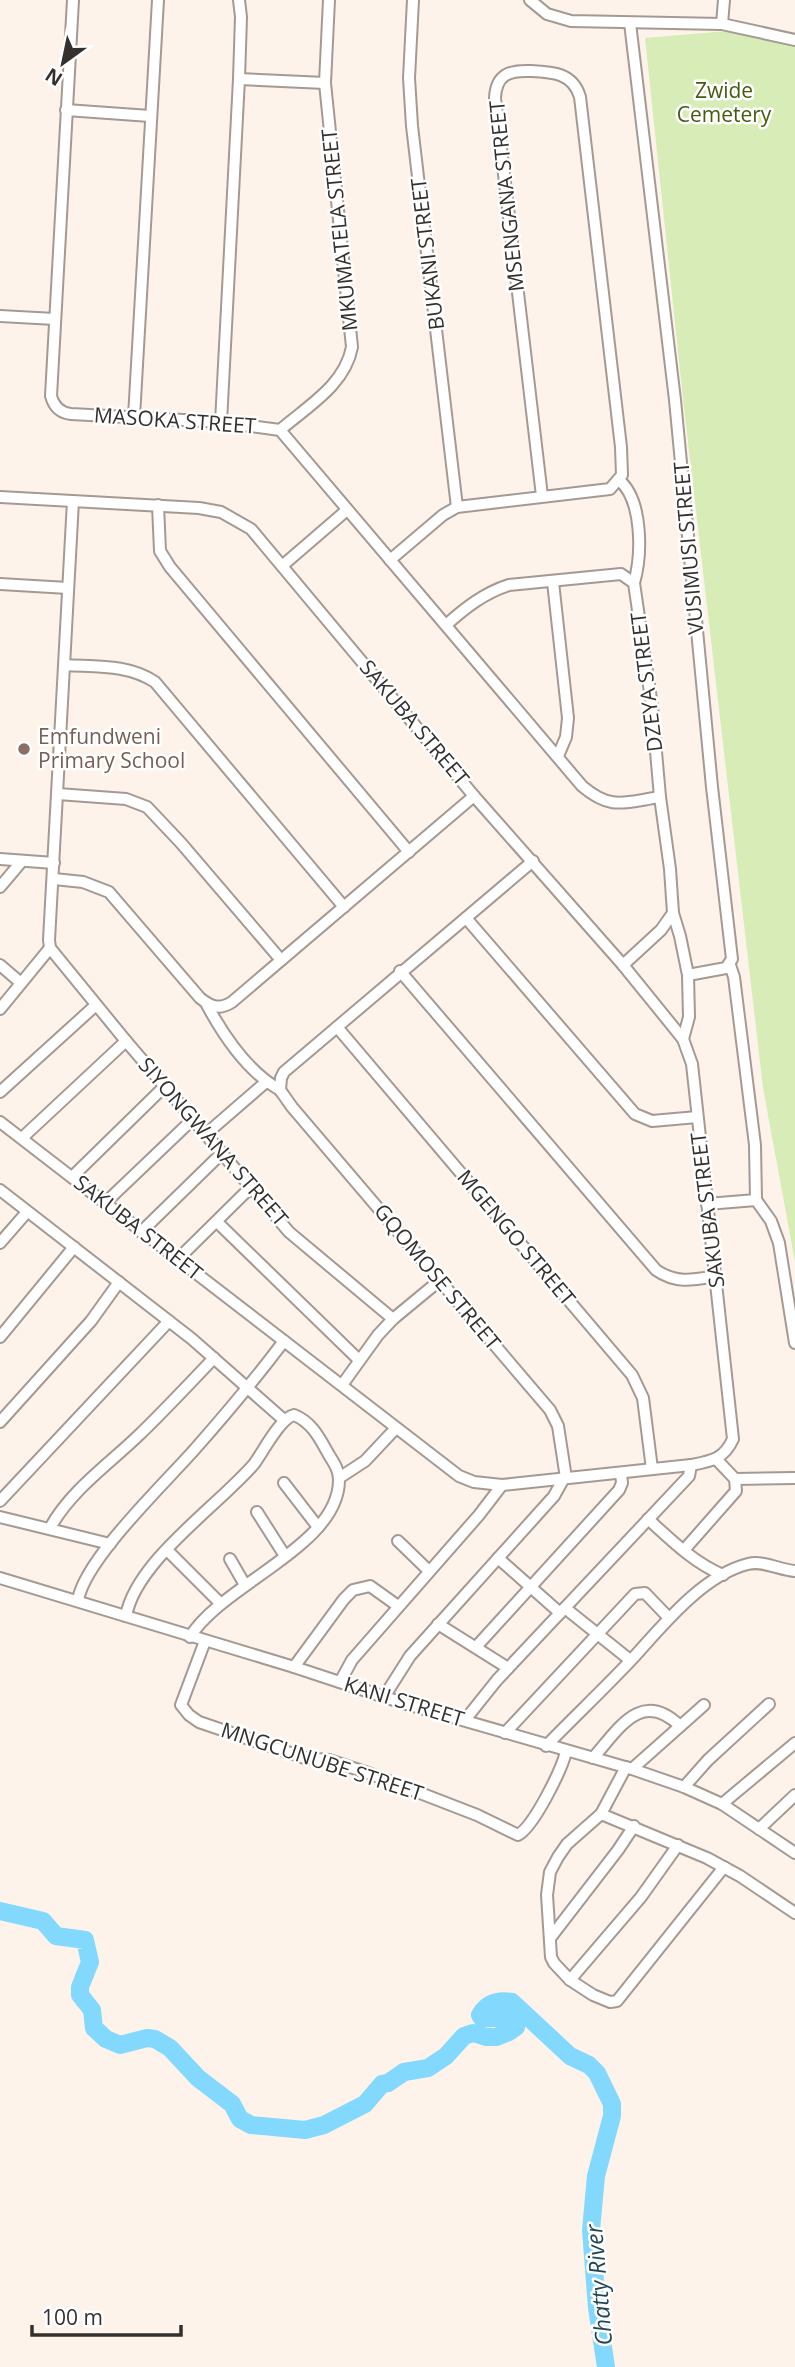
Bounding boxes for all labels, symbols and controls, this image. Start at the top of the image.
north arrow [28,28,98,98]
text: N [40,62,67,92]
park label: Zwide Cemetery [677,76,772,128]
street label: MSENGANA STREET [482,99,530,293]
street label: MKUMATELA STREET [314,127,364,333]
street label: BUKANI STREET [404,176,450,332]
street label: MASOKA STREET [93,400,258,440]
street label: VUSIMUSI STREET [666,460,709,636]
street label: DZEYA STREET [624,610,668,753]
street label: SAKUBA STREET [354,654,476,792]
place label: Emfundweni Primary School [38,722,185,774]
marker: Emfundweni Primary School [16,741,32,757]
street label: SIYONGWANA STREET [133,1051,295,1232]
street label: SAKUBA STREET [684,1130,730,1289]
street label: MGENGO STREET [452,1163,582,1312]
street label: SAKUBA STREET [68,1168,209,1287]
street label: GQOMOSE STREET [368,1197,508,1356]
street label: KANI STREET [341,1669,468,1733]
street label: MNGCUNUBE STREET [218,1715,428,1807]
water label: Chatty River [577,2222,619,2347]
scale bar [32,2294,180,2338]
text: 100 m [42,2303,103,2331]

